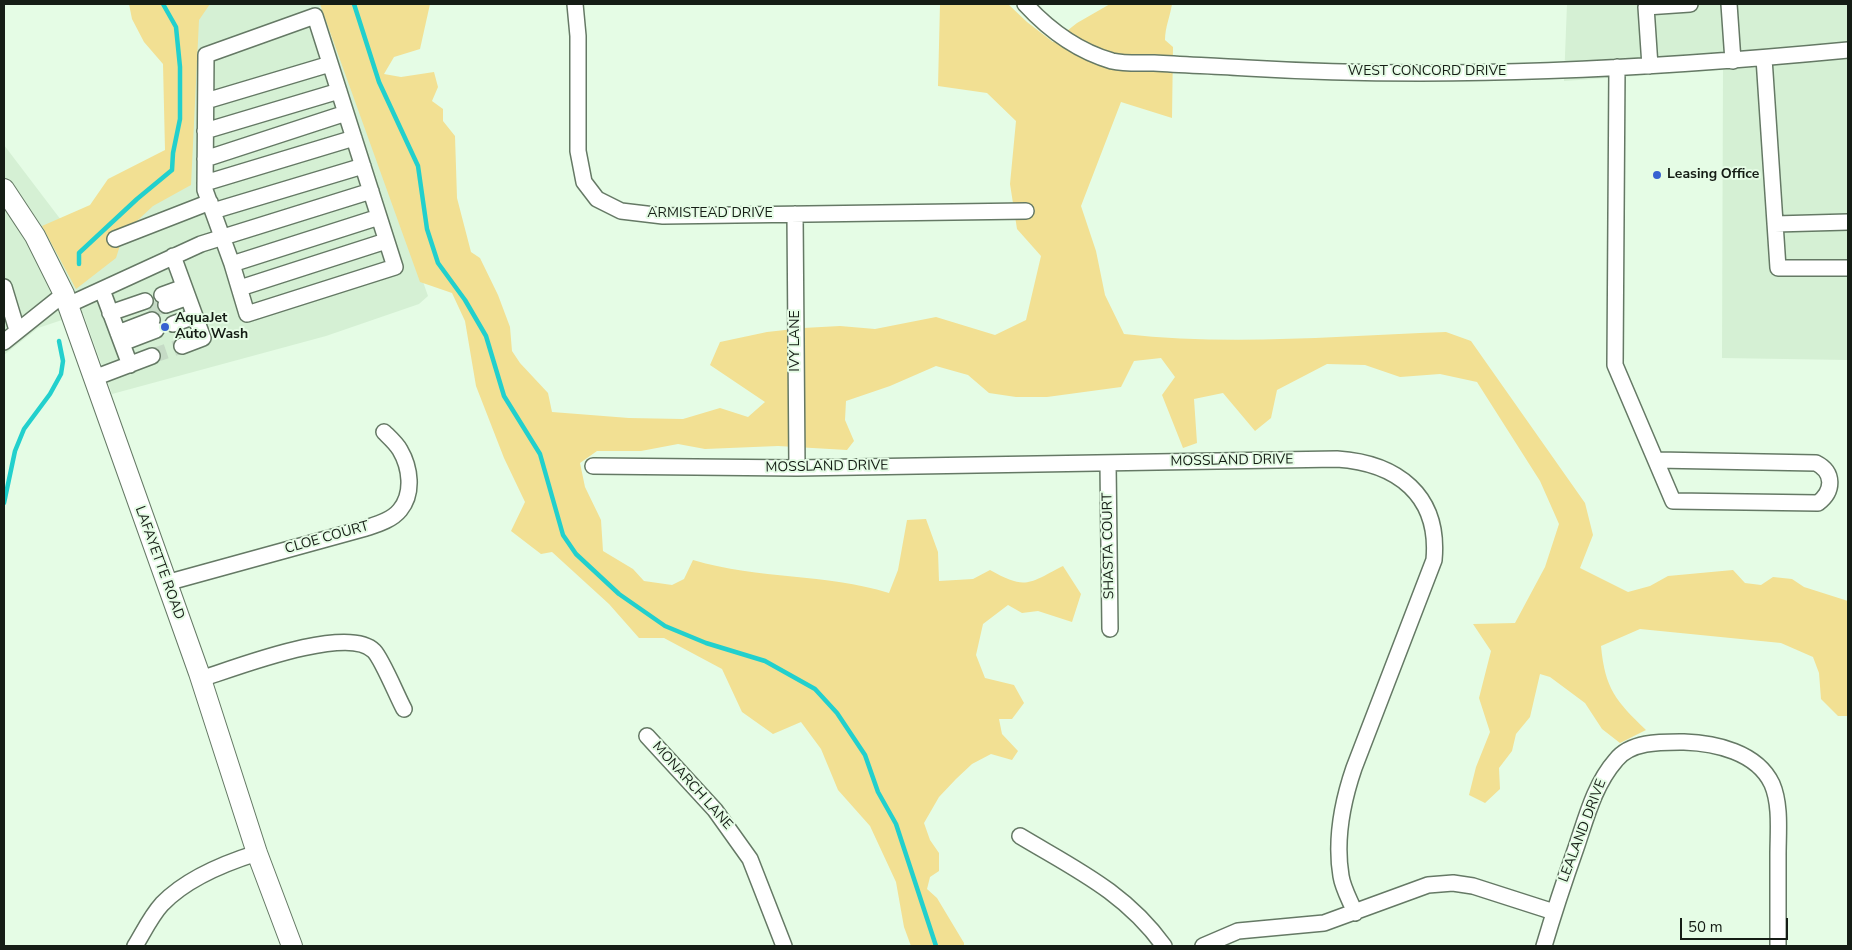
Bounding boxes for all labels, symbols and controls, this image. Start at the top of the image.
street label: WEST CONCORD DRIVE [1348,64,1506,80]
place label: Leasing Office [1667,167,1759,183]
marker: Leasing Office [1651,169,1663,181]
street label: ARMISTEAD DRIVE [647,206,773,222]
street label: IVY LANE [788,310,804,372]
place label: AquaJet Auto Wash [175,311,248,344]
marker: AquaJet Auto Wash [159,321,171,333]
street label: MOSSLAND DRIVE [1170,452,1294,470]
street label: MOSSLAND DRIVE [765,458,889,476]
street label: SHASTA COURT [1100,493,1118,599]
street label: LAFAYETTE ROAD [131,504,187,622]
street label: CLOE COURT [283,518,371,558]
street label: MONARCH LANE [648,739,736,833]
street label: LEALAND DRIVE [1556,777,1610,885]
scale bar [1682,908,1790,940]
text: 50 m [1688,917,1723,937]

